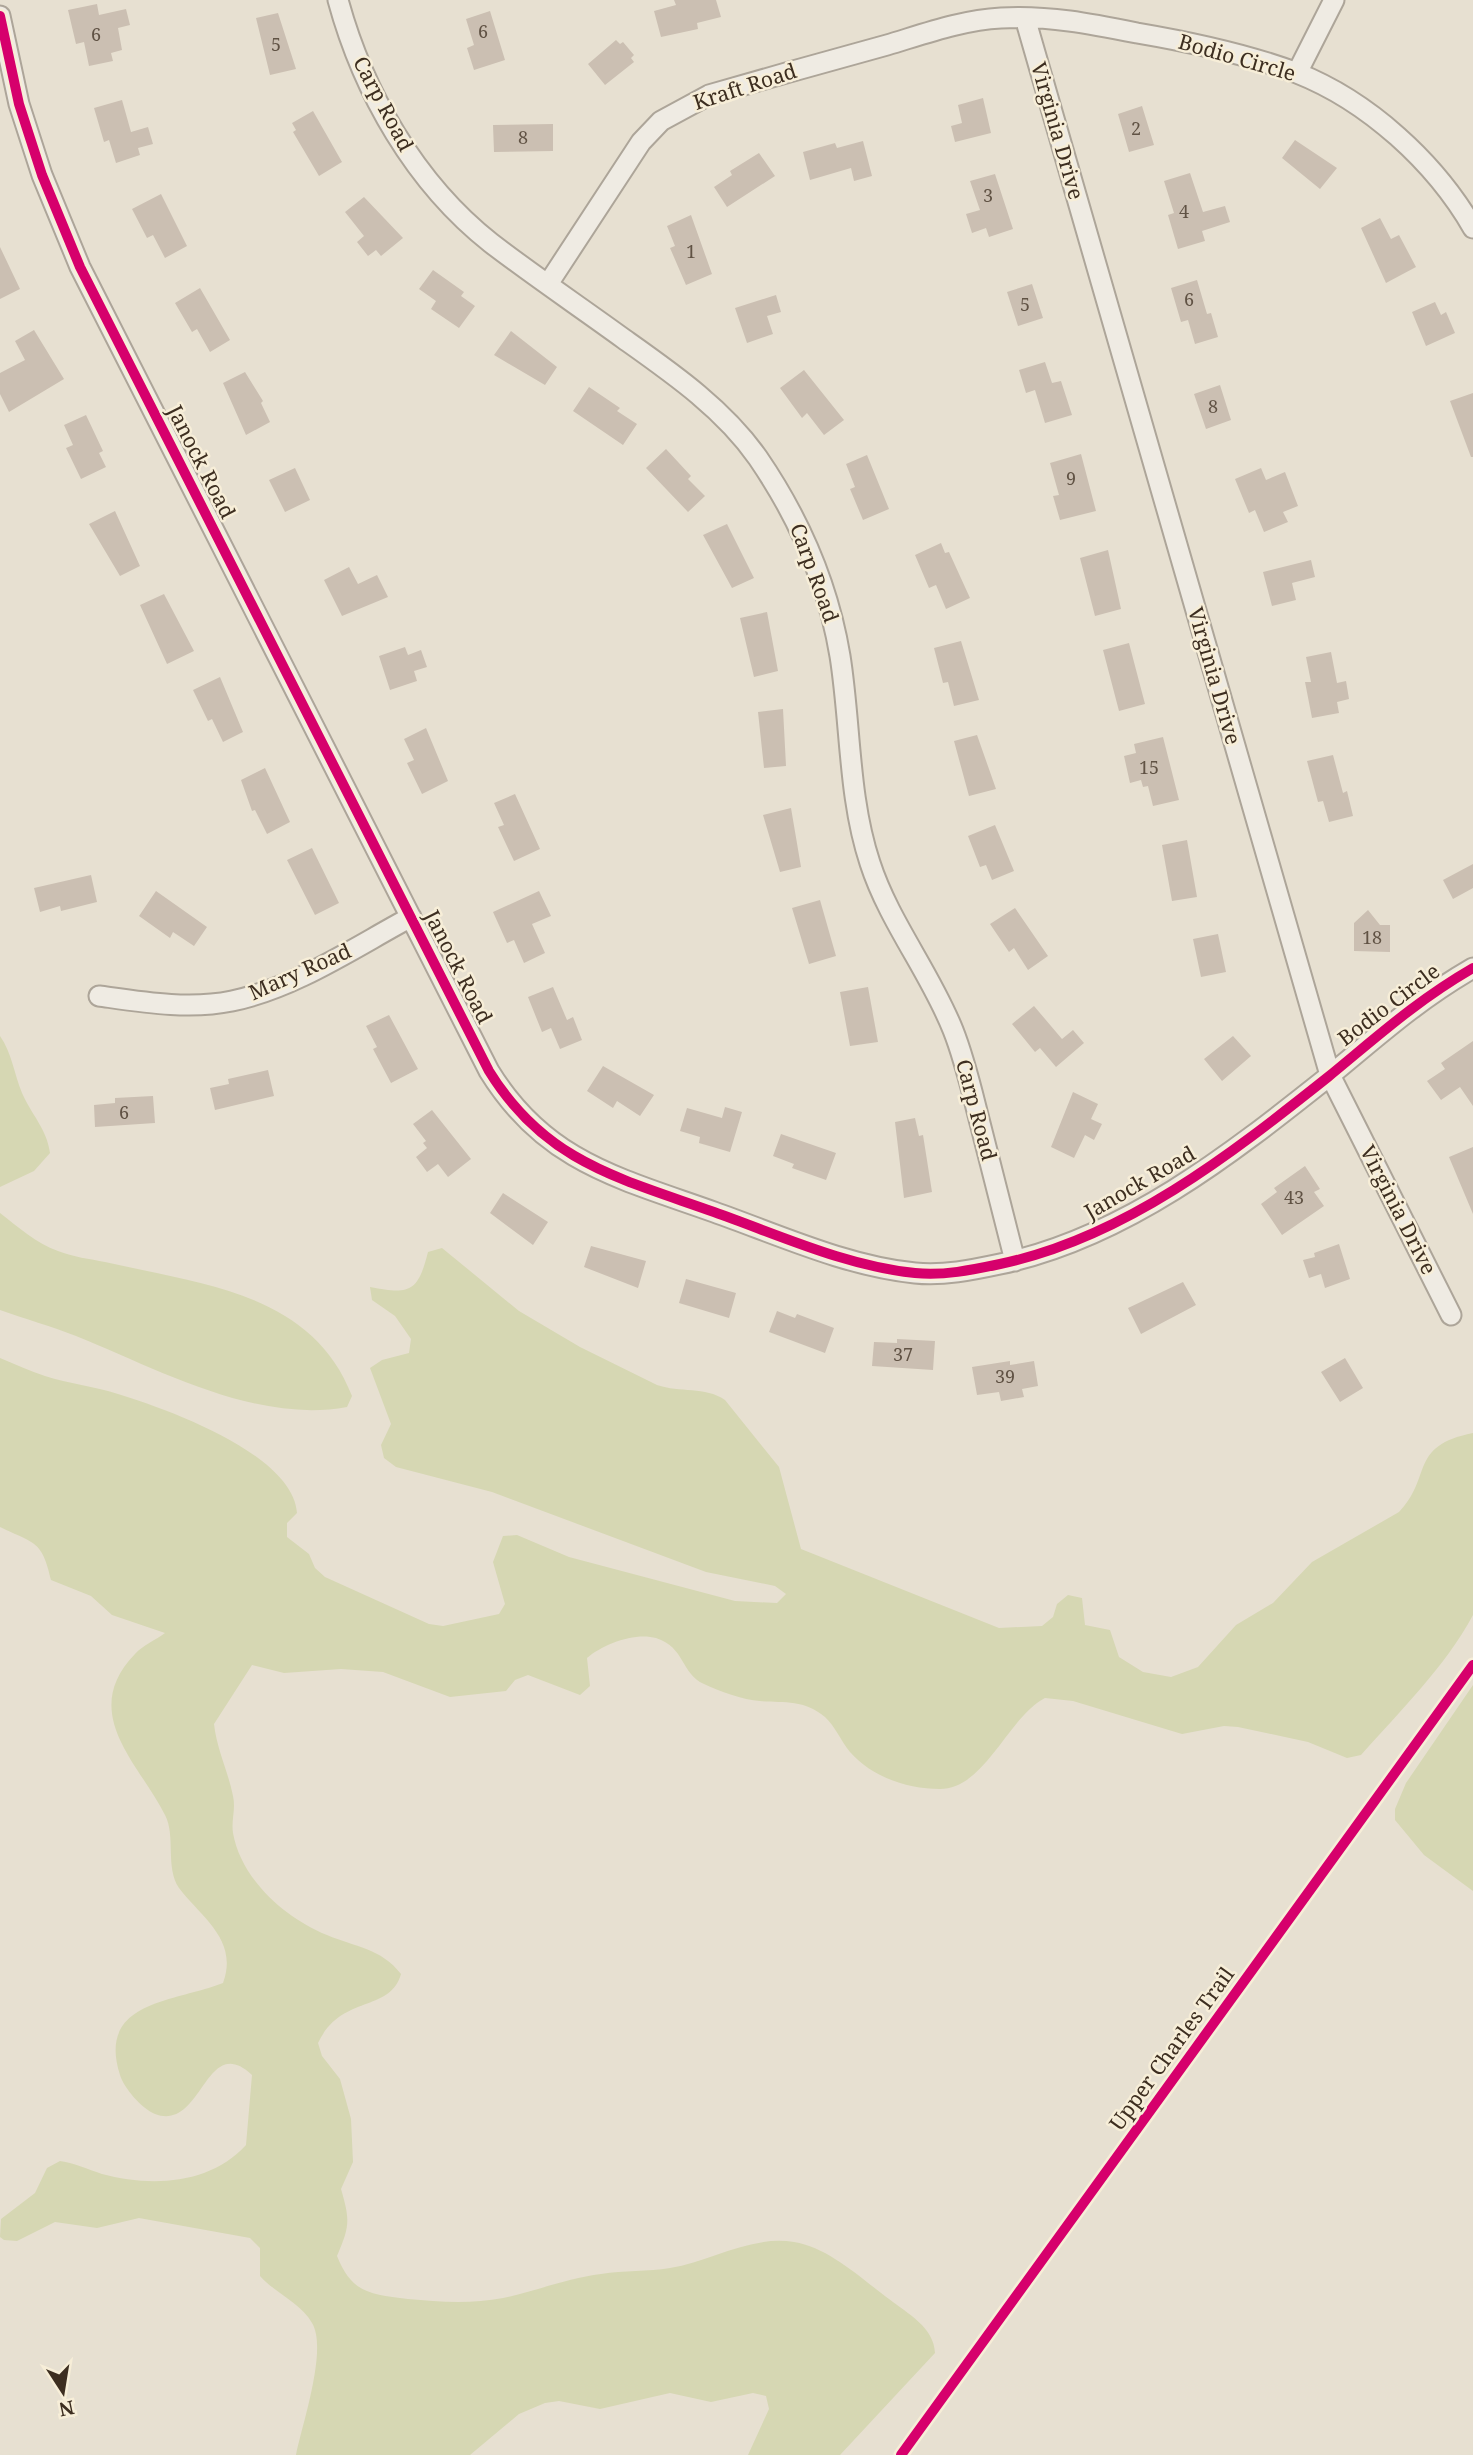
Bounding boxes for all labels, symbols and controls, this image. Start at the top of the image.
house number: 6 [478,19,488,43]
house number: 6 [91,22,101,46]
street label: Bodio Circle [1175,27,1299,87]
house number: 5 [271,32,281,56]
street label: Carp Road [347,51,421,156]
street label: Kraft Road [689,56,800,116]
street label: Virginia Drive [1025,59,1091,203]
house number: 2 [1131,116,1141,140]
house number: 8 [518,125,528,149]
house number: 3 [983,183,993,207]
house number: 4 [1179,199,1189,223]
house number: 1 [686,239,696,263]
house number: 6 [1184,287,1194,311]
house number: 5 [1020,292,1030,316]
house number: 8 [1208,394,1218,418]
street label: Janock Road [161,399,242,523]
house number: 9 [1066,466,1076,490]
street label: Carp Road [784,519,846,626]
street label: Virginia Drive [1182,604,1248,748]
house number: 15 [1139,755,1159,779]
street label: Janock Road [418,904,499,1028]
house number: 18 [1362,925,1382,949]
street label: Mary Road [244,936,355,1006]
street label: Bodio Circle [1332,957,1445,1052]
street label: Carp Road [950,1056,1004,1163]
house number: 6 [119,1100,129,1124]
street label: Janock Road [1078,1139,1200,1226]
street label: Virginia Drive [1354,1140,1444,1279]
house number: 43 [1284,1185,1304,1209]
house number: 37 [893,1342,913,1366]
house number: 39 [995,1364,1015,1388]
street label: Upper Charles Trail [1102,1961,1240,2136]
north arrow [28,2357,98,2427]
text: N [56,2394,77,2423]

